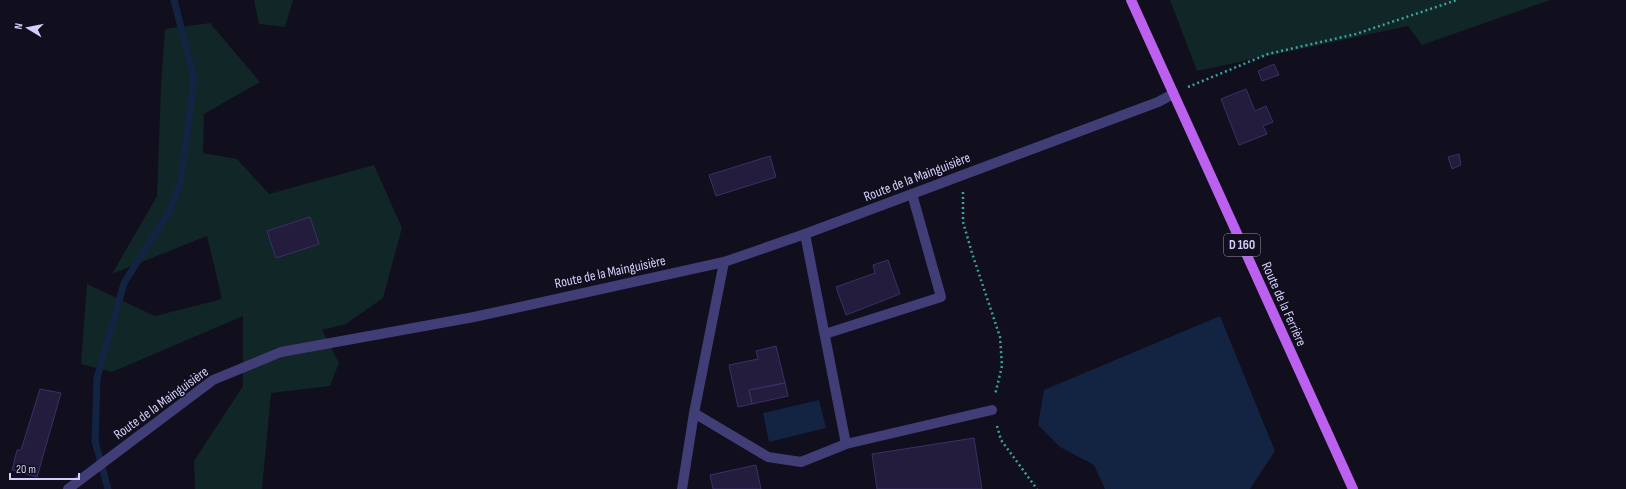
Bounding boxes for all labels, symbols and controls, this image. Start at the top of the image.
north arrow [8,8,48,48]
text: N [12,22,26,30]
street label: Route de la Mainguisière [861,149,973,205]
road number: D 160 [1224,234,1260,256]
street label: Route de la Mainguisière [553,252,667,292]
street label: Route de la Ferrière [1258,259,1310,349]
street label: Route de la Mainguisière [110,363,212,443]
scale bar [10,455,79,481]
text: 20 m [16,462,36,477]

